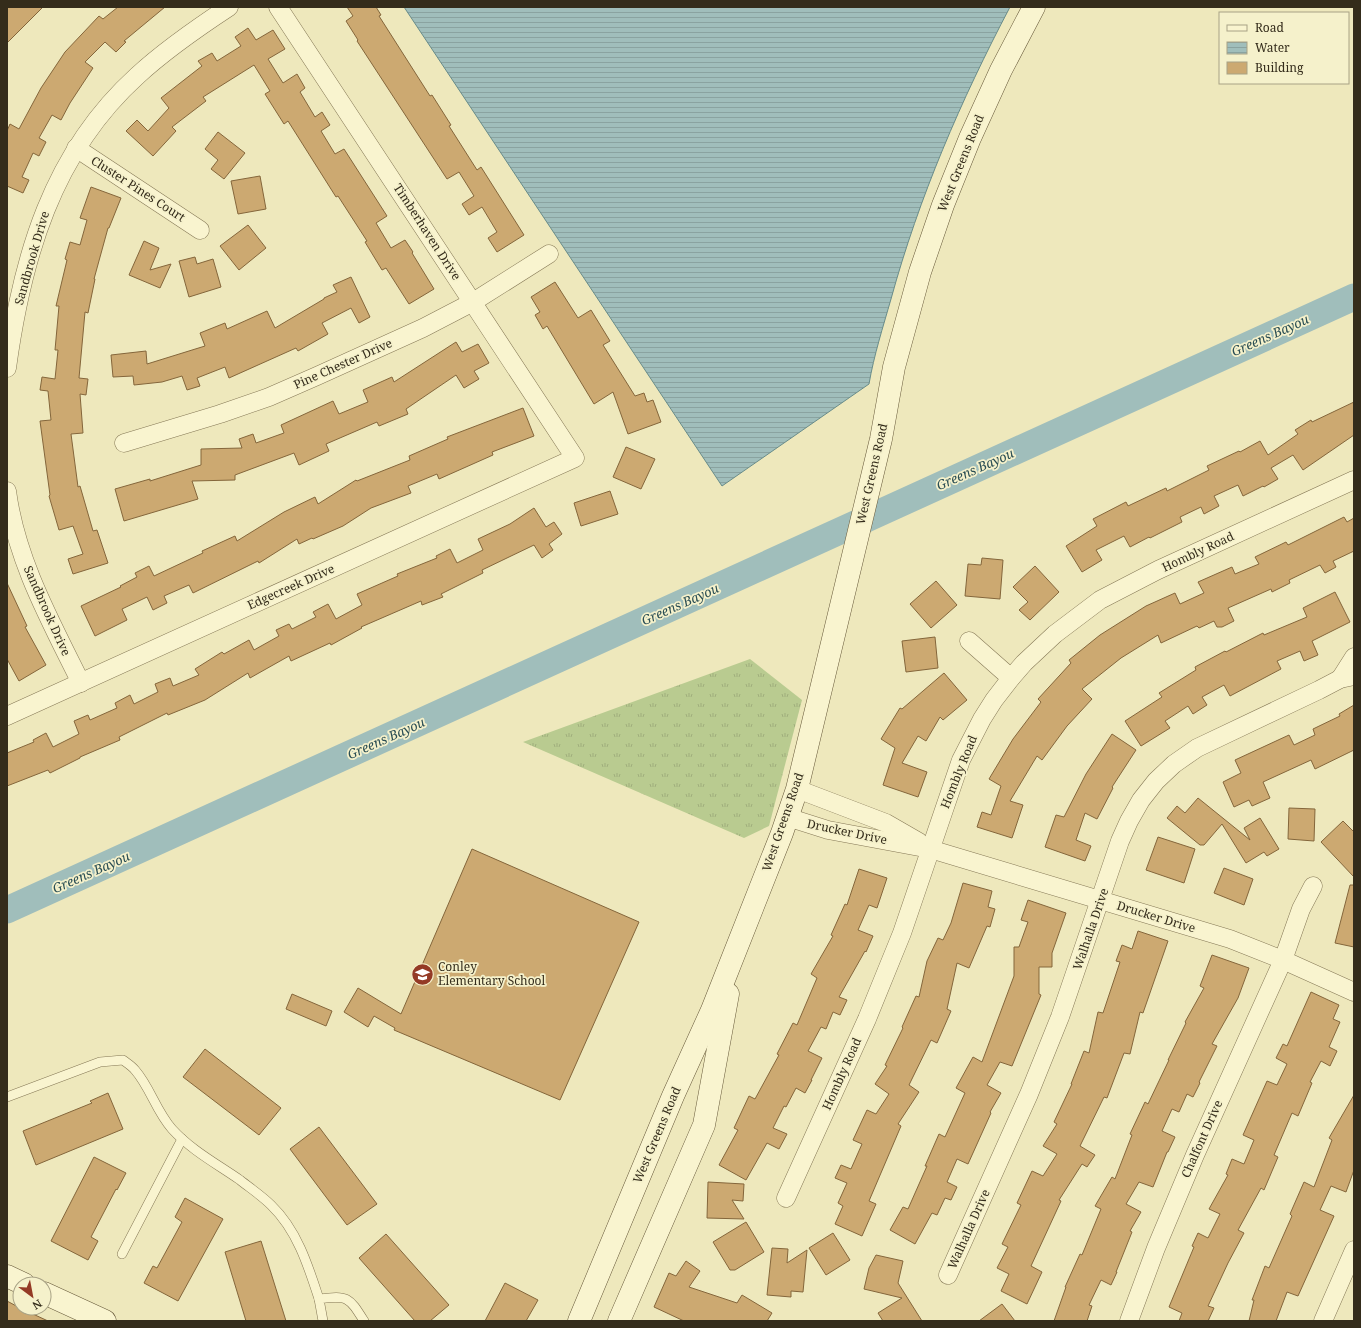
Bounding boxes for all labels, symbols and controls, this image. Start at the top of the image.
legend [1219,12,1349,84]
text: Road [1255,19,1285,36]
text: Water [1255,39,1290,56]
text: Building [1255,59,1304,76]
street label: West Greens Road [933,111,988,214]
street label: Cluster Pines Court [88,152,189,225]
street label: Timberhaven Drive [390,180,465,283]
street label: Sandbrook Drive [10,209,53,307]
water label: Greens Bayou [1228,310,1312,360]
street label: Pine Chester Drive [291,334,395,393]
street label: West Greens Road [852,421,892,526]
water label: Greens Bayou [933,444,1017,494]
street label: Hombly Road [1159,527,1237,576]
street label: Edgecreek Drive [244,560,337,613]
street label: Sandbrook Drive [20,563,75,659]
water label: Greens Bayou [638,579,722,629]
water label: Greens Bayou [344,713,428,763]
street label: Hombly Road [936,732,981,811]
street label: West Greens Road [758,770,808,873]
street label: Drucker Drive [805,815,889,848]
water label: Greens Bayou [49,847,133,897]
street label: Walhalla Drive [1069,886,1112,972]
street label: Drucker Drive [1115,896,1198,937]
place label: Conley Elementary School [438,958,546,989]
school or university icon: Conley Elementary School [410,961,436,987]
street label: Hombly Road [818,1034,865,1113]
street label: West Greens Road [629,1083,685,1186]
street label: Chalfont Drive [1177,1097,1226,1180]
street label: Walhalla Drive [943,1186,994,1271]
north arrow [12,1276,52,1316]
text: N [30,1296,45,1314]

